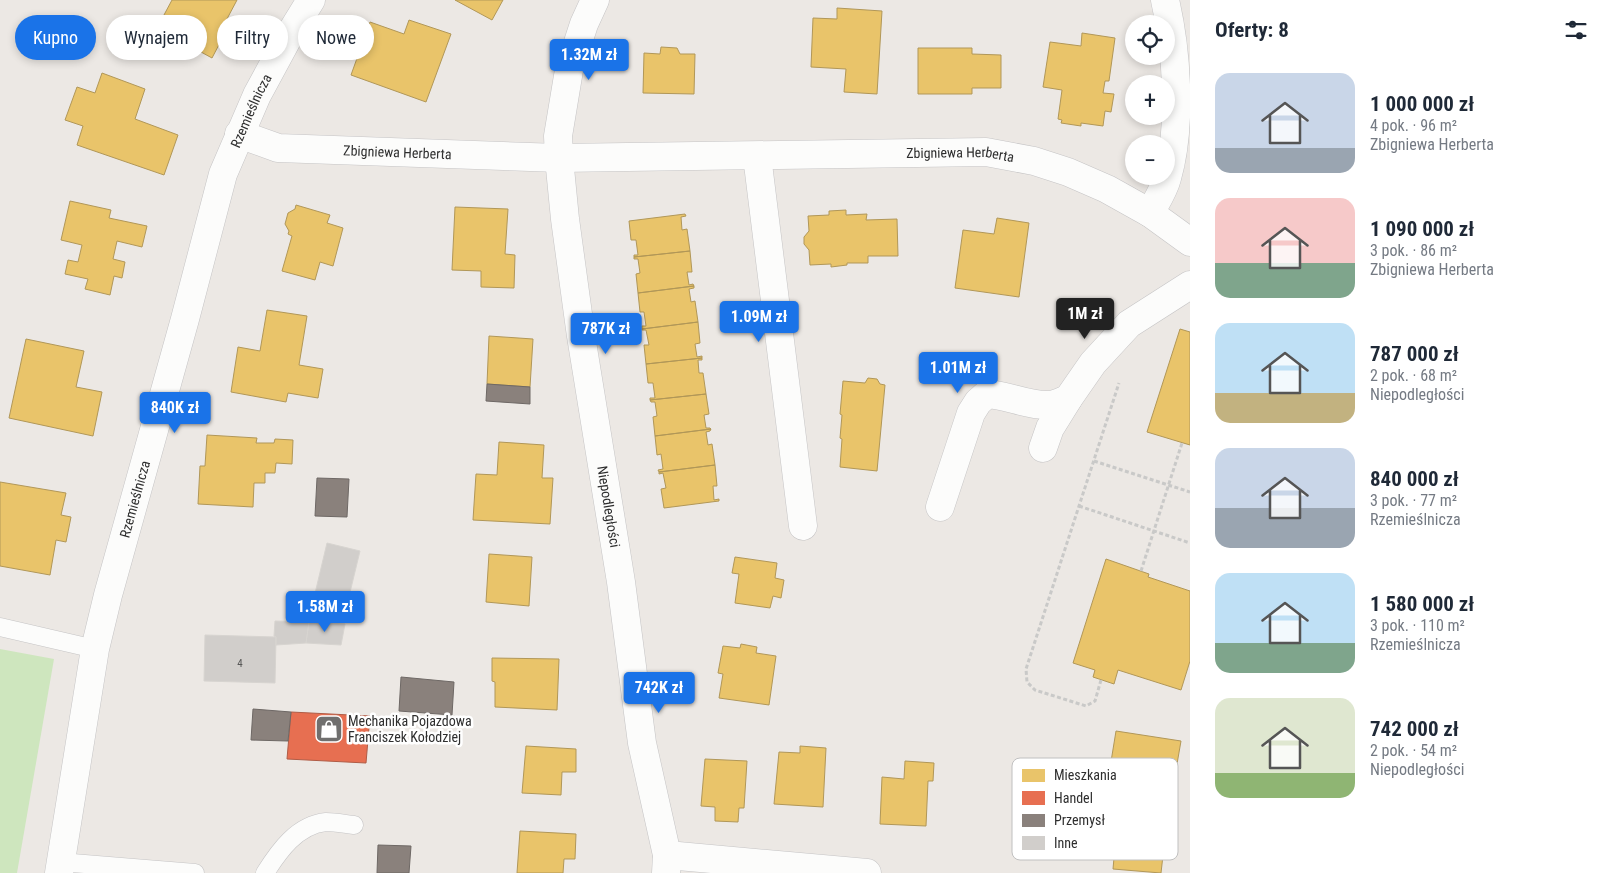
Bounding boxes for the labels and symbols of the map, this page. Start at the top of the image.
pin: 1.32M zł [537,38,641,81]
street label: Rzemieślnicza [227,71,275,150]
street label: Zbigniewa Herberta [343,142,452,162]
street label: Zbigniewa Herberta [906,144,1016,165]
pin: 1M zł [1050,298,1120,340]
pin: 1.09M zł [707,300,811,343]
pin: 787K zł [560,312,652,355]
pin: 1.01M zł [906,352,1010,394]
pin: 840K zł [129,392,221,434]
street label: Rzemieślnicza [116,459,153,539]
street label: Niepodległości [594,465,623,549]
pin: 1.58M zł [273,590,377,633]
house number: 4 [237,657,243,670]
pin: 742K zł [613,672,705,714]
place label: Mechanika Pojazdowa Franciszek Kołodziej [348,713,472,745]
shop icon: Mechanika Pojazdowa Franciszek Kołodziej [314,714,344,744]
legend [1012,758,1178,860]
text: Mieszkania [1054,767,1117,783]
text: Handel [1054,790,1093,806]
text: Przemysł [1054,812,1105,828]
text: Inne [1054,835,1078,851]

